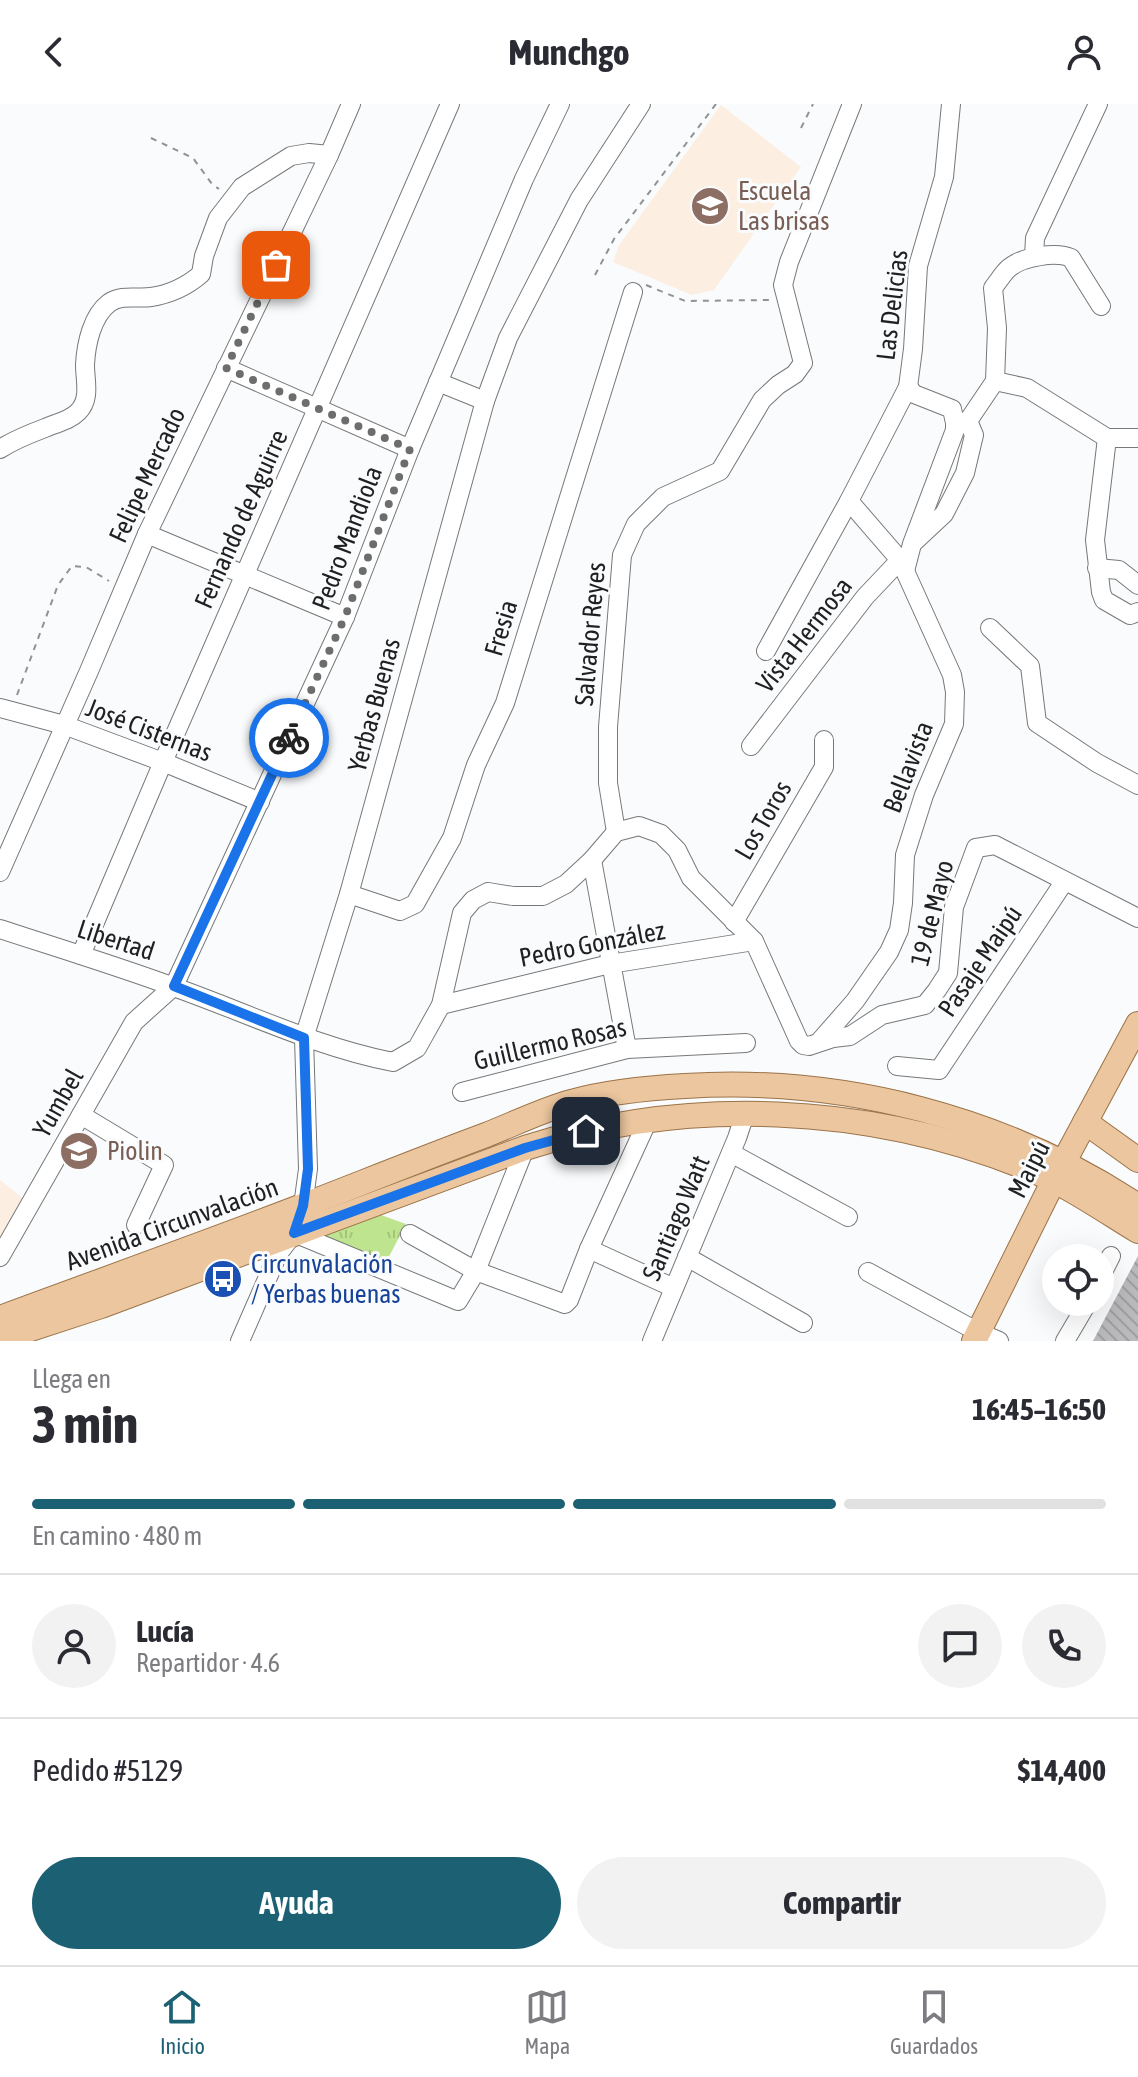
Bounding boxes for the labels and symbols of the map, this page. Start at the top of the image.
place label: Escuela Las brisas [738,176,829,236]
school or university icon: Escuela Las brisas [689,185,731,227]
pin [242,231,310,299]
street label: Las Delicias [870,248,914,362]
street label: Felipe Mercado [103,403,191,547]
street label: Fernando de Aguirre [188,425,294,613]
street label: Pedro Mandiola [306,462,388,614]
street label: Salvador Reyes [569,561,611,707]
street label: Vista Hermosa [750,571,858,699]
street label: Fresia [478,597,524,659]
street label: Yerbas Buenas [342,635,406,775]
street label: José Cisternas [82,692,216,768]
courier [249,698,329,778]
street label: Bellavista [877,717,939,817]
street label: Los Toros [728,775,798,865]
street label: 19 de Mayo [904,857,960,969]
street label: Pasaje Maipú [932,900,1028,1022]
street label: Libertad [74,913,158,967]
street label: Pedro González [517,915,667,973]
street label: Guillermo Rosas [471,1012,629,1076]
street label: Yumbel [27,1063,90,1142]
pin [552,1097,620,1165]
school or university icon: Piolin [58,1130,100,1172]
street label: Maipú [1002,1135,1056,1203]
place label: Piolin [107,1136,163,1166]
street label: Santiago Watt [636,1151,716,1285]
street label: Avenida Circunvalación [62,1172,282,1276]
place label: Circunvalación / Yerbas buenas [251,1249,401,1309]
bus stop icon: Circunvalación / Yerbas buenas [202,1258,244,1300]

